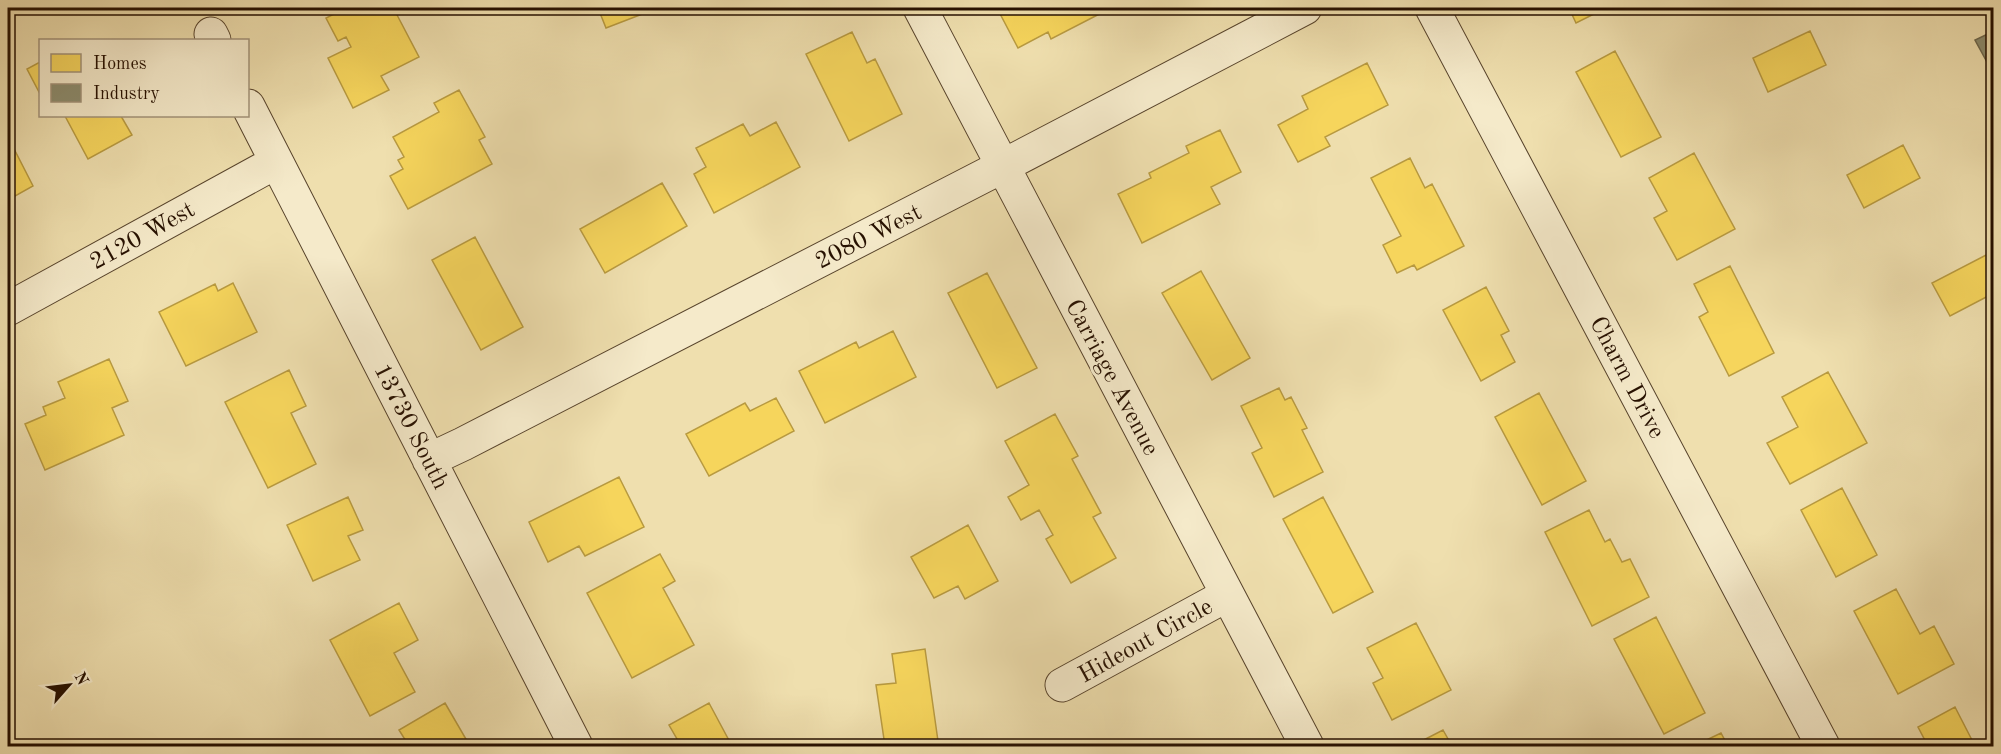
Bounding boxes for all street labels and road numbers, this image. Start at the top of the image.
street label: 2120 West [87,198,199,275]
street label: 2080 West [812,201,926,275]
street label: Carriage Avenue [1060,296,1162,460]
street label: Charm Drive [1584,313,1668,443]
street label: 13730 South [368,360,452,494]
street label: Hideout Circle [1075,595,1217,688]

